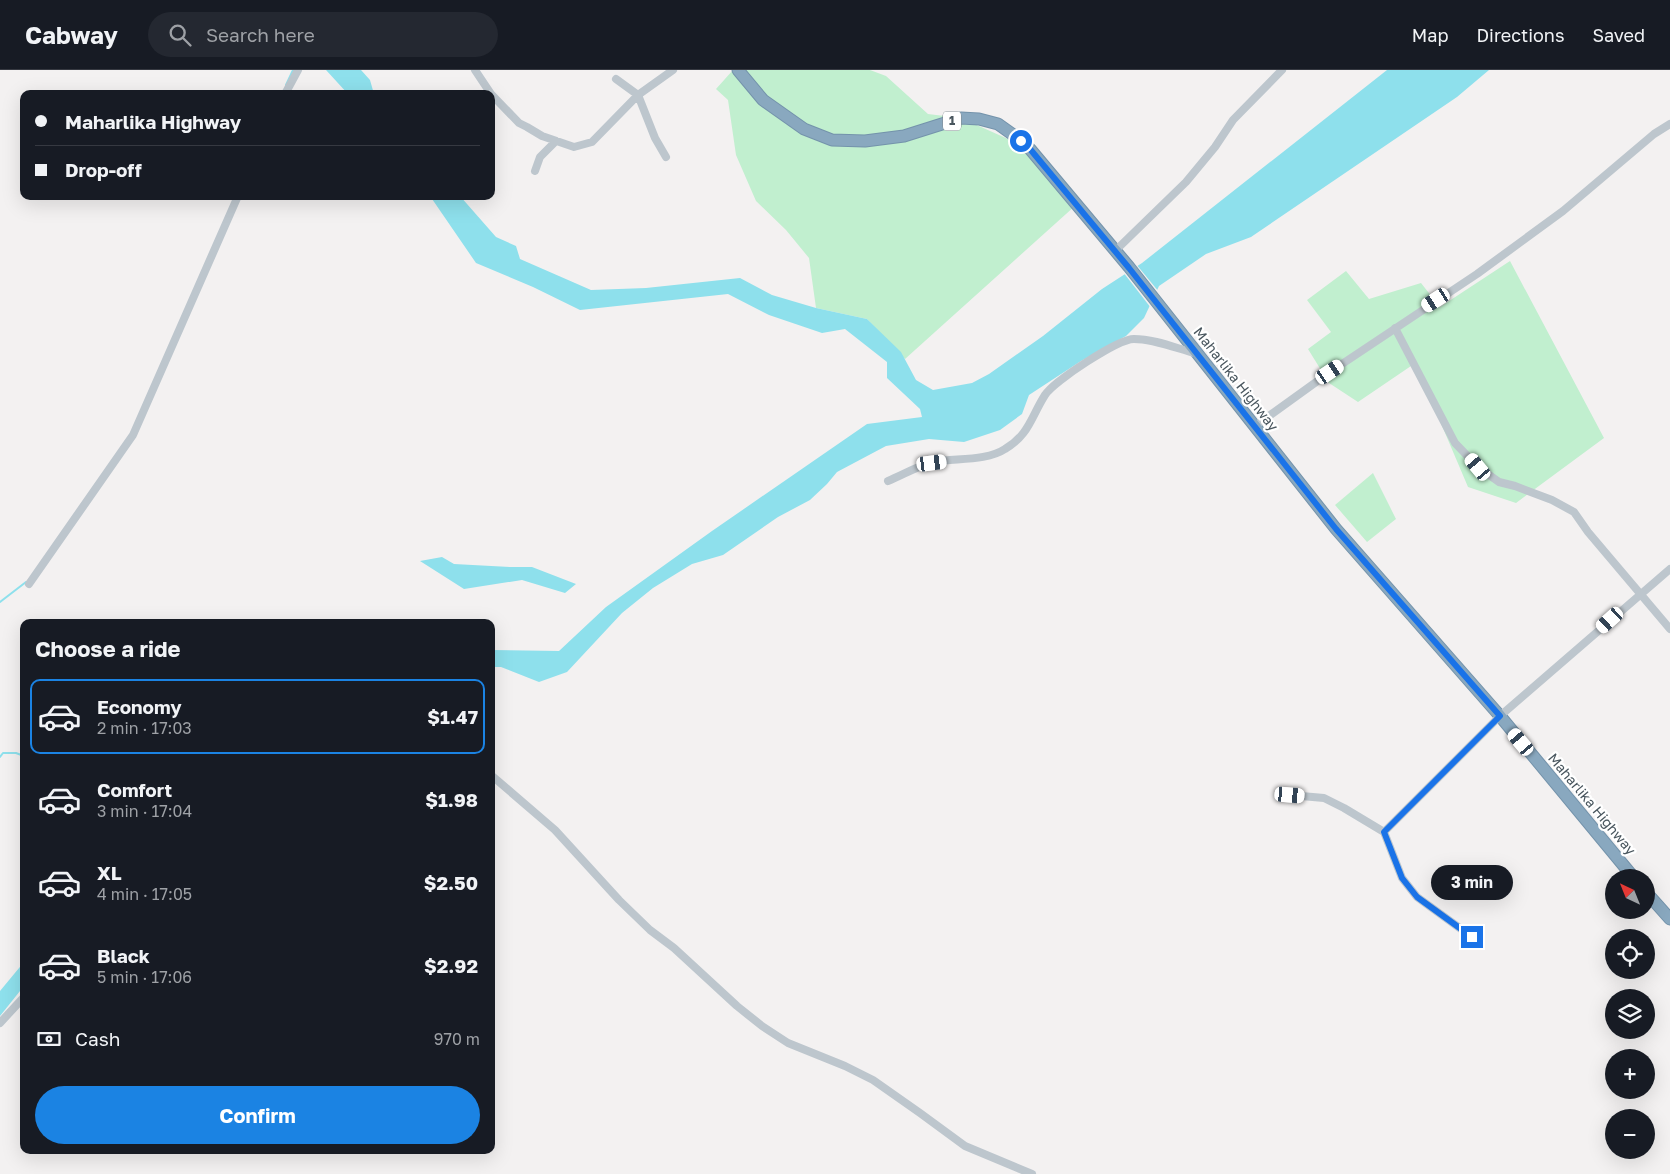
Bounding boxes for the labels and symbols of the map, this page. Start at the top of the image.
road number: 1 [943,111,961,130]
route start [1010,130,1032,152]
car [1419,286,1452,314]
street label: Maharlika Highway [1190,323,1282,434]
car [1313,357,1346,387]
car [1462,451,1493,483]
car [916,454,947,472]
car [1593,604,1626,636]
car [1505,726,1536,758]
street label: Maharlika Highway [1545,749,1640,858]
car [1274,786,1305,804]
callout: 3 min [1431,864,1513,900]
north arrow [1605,869,1655,919]
route end [1461,926,1483,948]

